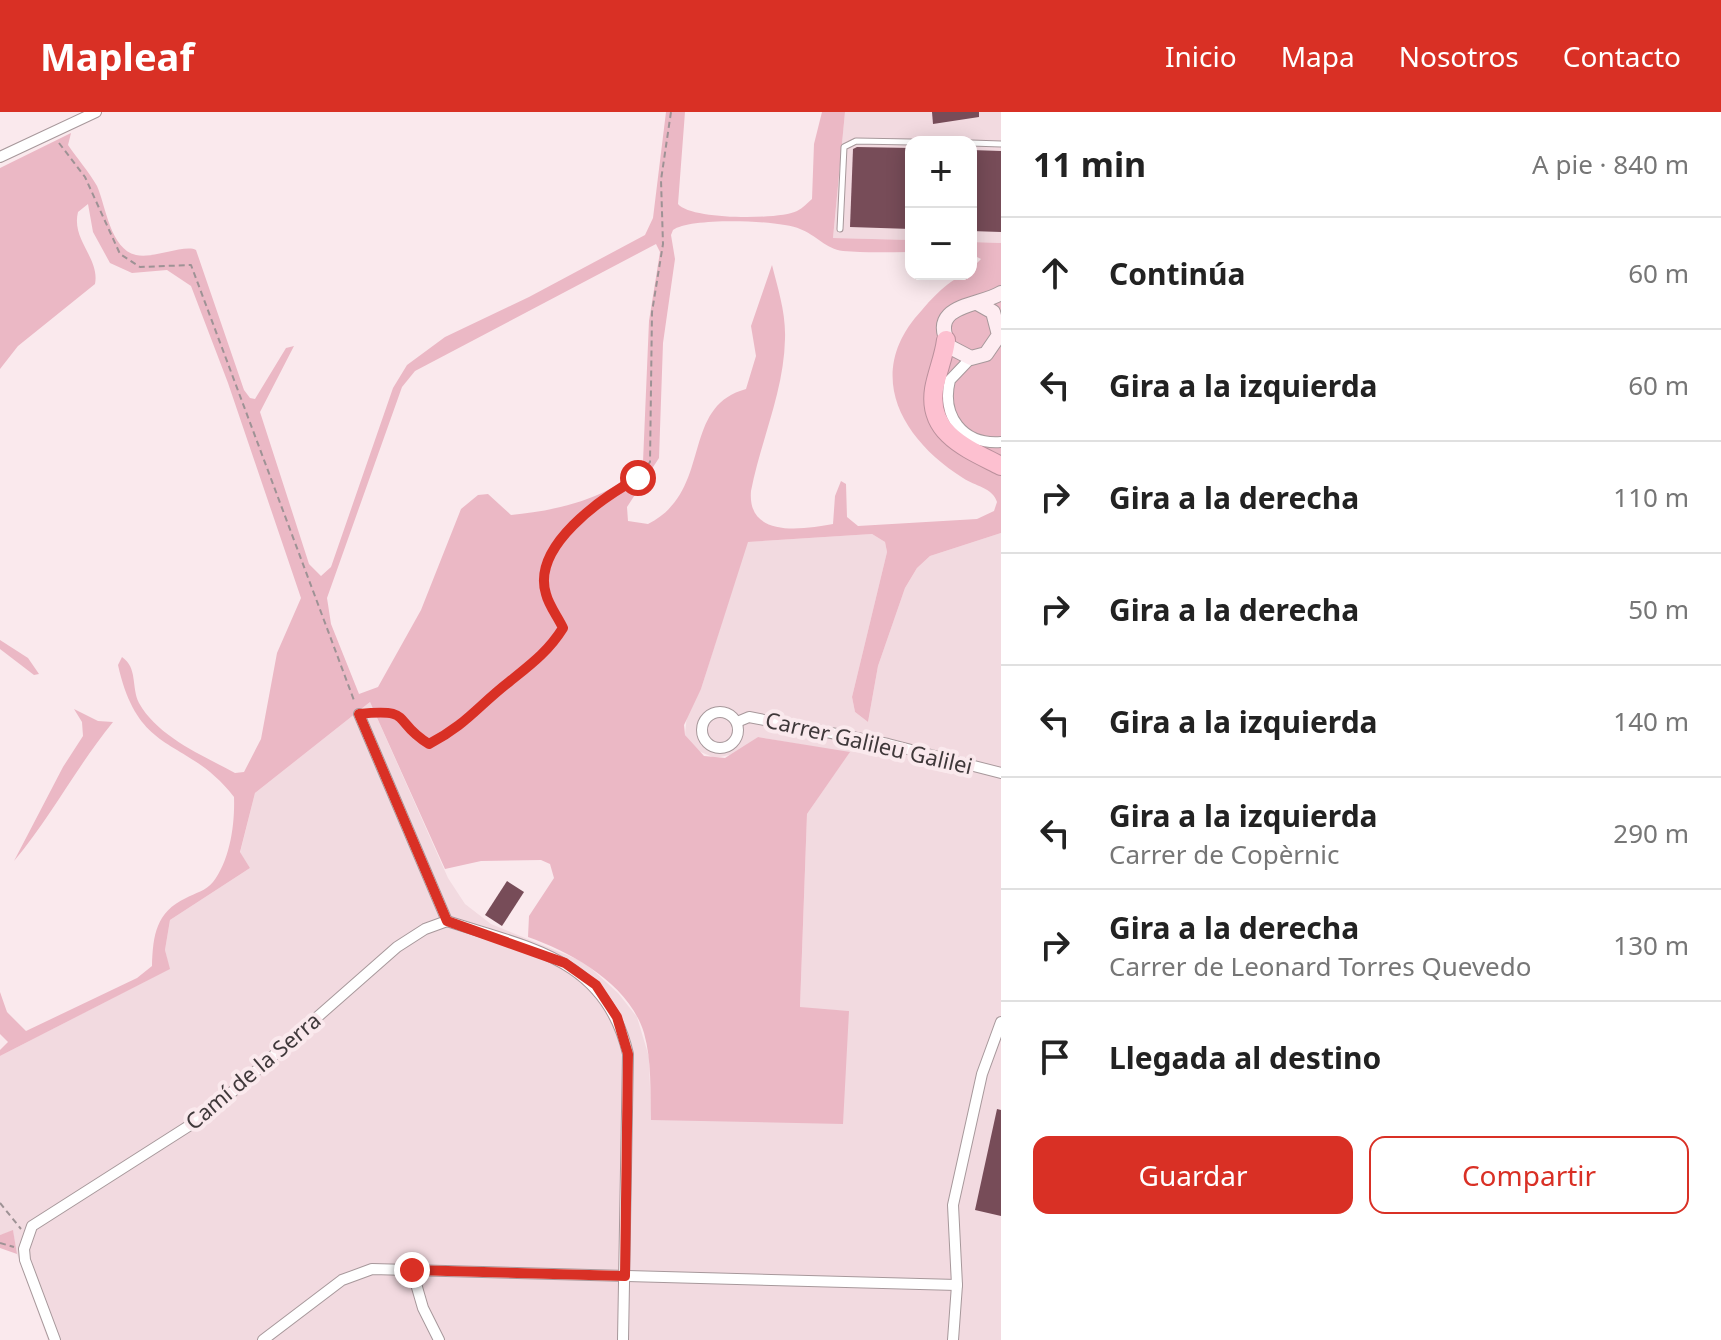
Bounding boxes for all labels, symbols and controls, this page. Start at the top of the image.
text: Mapleaf [40,30,194,82]
text: Inicio [1165,37,1237,75]
text: Mapa [1281,37,1355,75]
text: Nosotros [1399,37,1519,75]
text: Contacto [1563,37,1681,75]
map controls [905,136,977,280]
button: + [905,136,977,208]
text: 11 min [1033,141,1146,187]
text: A pie · 840 m [1532,146,1689,182]
button: − [905,208,977,280]
icon: ahead [1033,251,1077,295]
text: Continúa [1109,253,1245,294]
text: 60 m [1628,255,1689,291]
icon: left [1033,363,1077,407]
text: Gira a la izquierda [1109,365,1378,406]
text: 60 m [1628,367,1689,403]
route start [620,460,656,496]
icon: right [1033,475,1077,519]
text: Gira a la derecha [1109,477,1359,518]
text: 110 m [1613,479,1689,515]
icon: right [1033,587,1077,631]
text: Gira a la derecha [1109,589,1359,630]
text: 50 m [1628,591,1689,627]
icon: left [1033,699,1077,743]
text: Gira a la izquierda [1109,701,1378,742]
text: 140 m [1613,703,1689,739]
street label: Carrer Galileu Galilei [763,704,976,780]
text: Gira a la izquierda [1109,795,1378,836]
icon: left [1033,811,1077,855]
text: 290 m [1613,815,1689,851]
text: Carrer de Copèrnic [1109,836,1339,872]
text: Gira a la derecha [1109,907,1359,948]
icon: right [1033,923,1077,967]
text: 130 m [1613,927,1689,963]
text: Carrer de Leonard Torres Quevedo [1109,948,1532,984]
street label: Camí de la Serra [178,1005,326,1136]
icon: arrive [1033,1035,1077,1079]
text: Llegada al destino [1109,1037,1381,1078]
button: Guardar [1033,1136,1353,1214]
button: Compartir [1369,1136,1689,1214]
route end [394,1252,430,1288]

